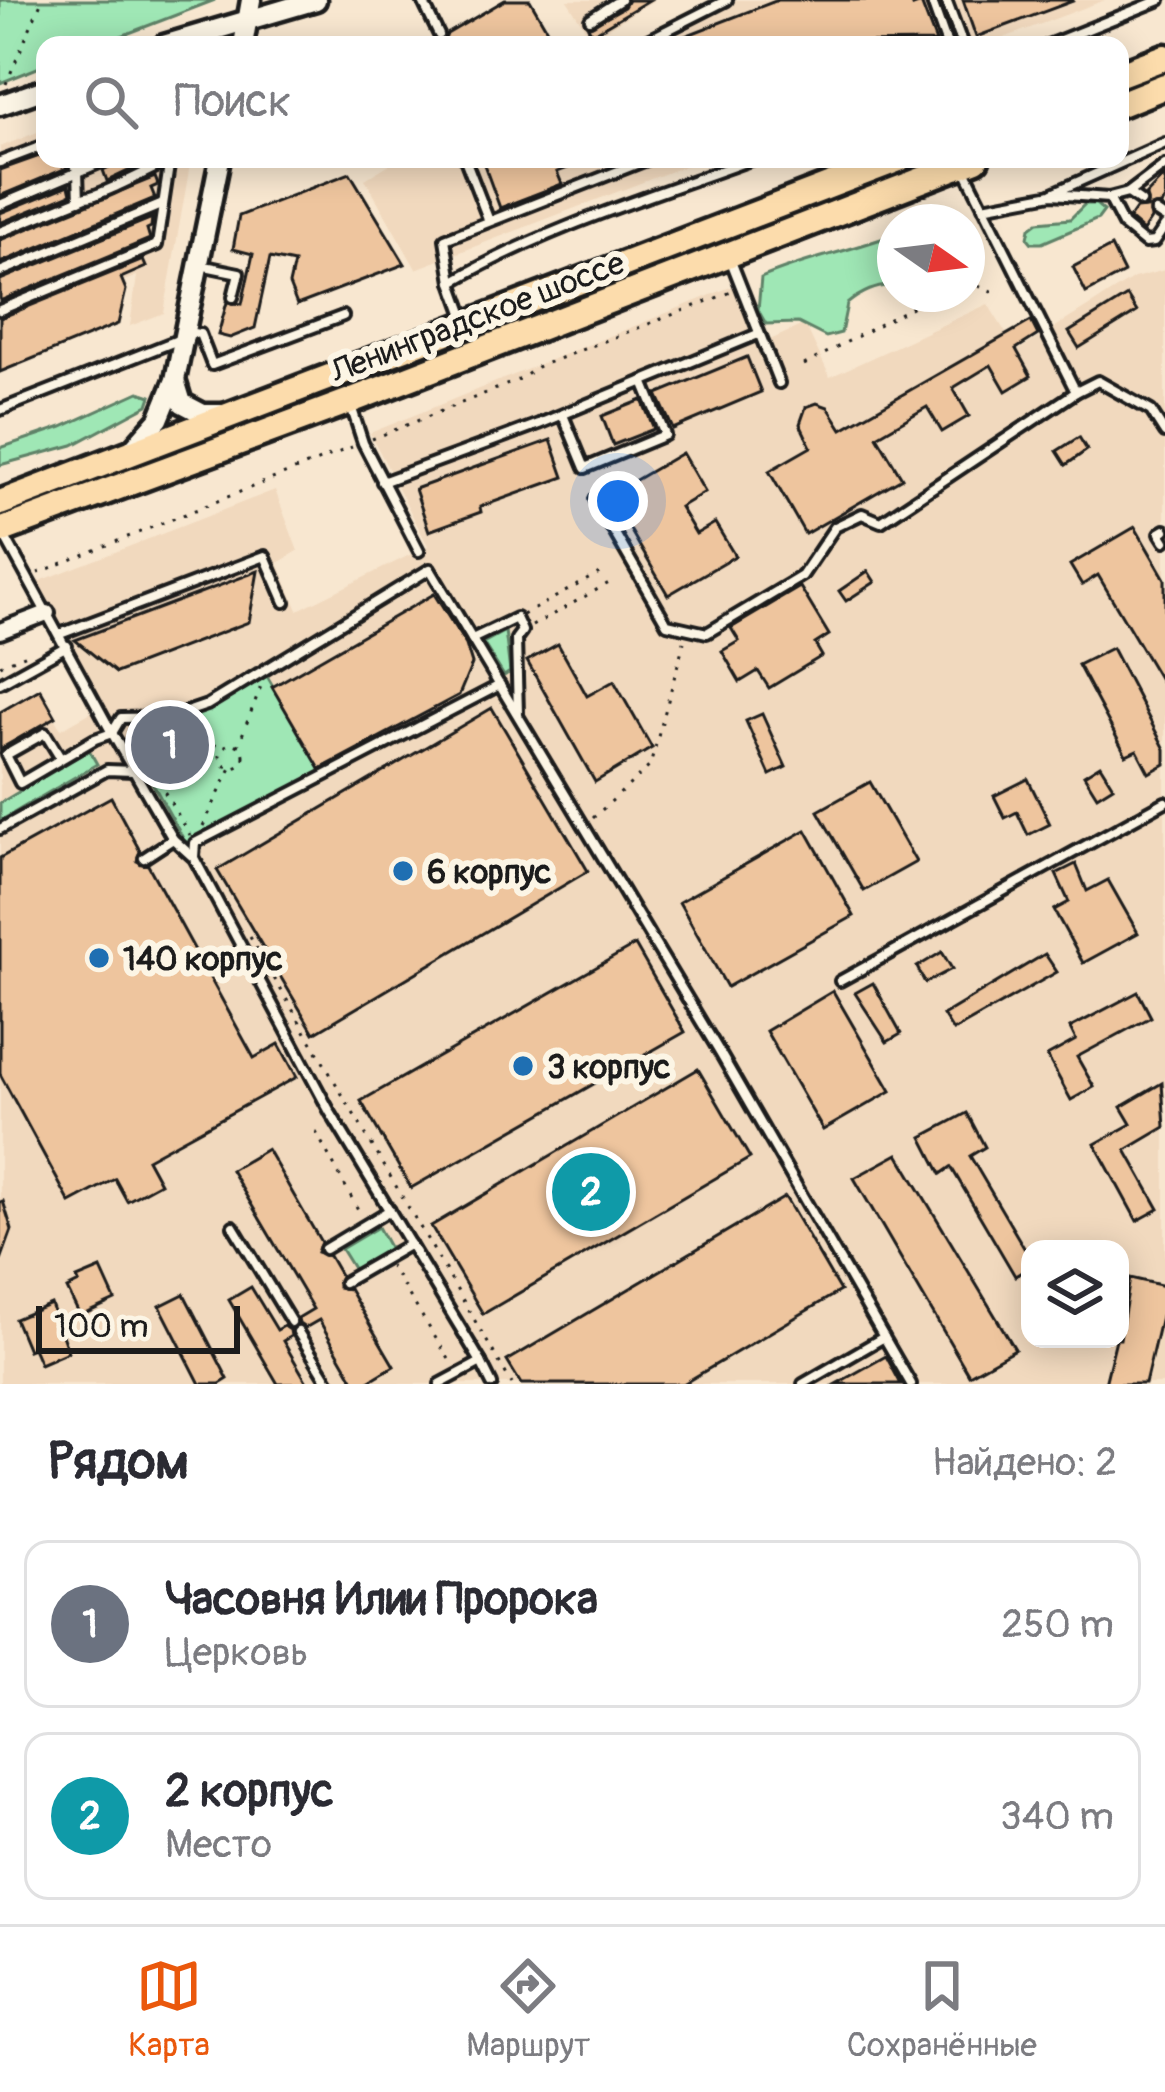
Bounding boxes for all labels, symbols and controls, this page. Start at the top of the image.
search box [36,36,1129,168]
icon: search [78,69,144,135]
text: Поиск [174,74,291,130]
north arrow [877,204,985,312]
street label: Ленинградское шоссе [324,242,630,393]
your location [588,471,648,531]
pin: 1 [131,700,209,790]
place label: 6 корпус [427,852,552,893]
marker: 6 корпус [390,858,416,884]
place label: 140 корпус [123,939,283,980]
marker: 140 корпус [86,945,112,971]
place label: 3 корпус [547,1047,671,1088]
marker: 3 корпус [510,1053,536,1079]
pin: 2 [552,1147,630,1237]
map controls [1021,1240,1129,1348]
button: layers [1021,1240,1129,1348]
scale bar [36,1300,240,1353]
text: 100 m [54,1306,148,1347]
text: Рядом [48,1430,189,1494]
text: Найдено: 2 [932,1438,1117,1487]
text: Часовня Илии Пророка [165,1572,598,1628]
text: 1 [82,1600,98,1649]
text: 250 m [1001,1600,1114,1649]
text: Церковь [165,1628,309,1677]
text: 2 корпус [165,1764,334,1820]
text: 2 [79,1792,101,1841]
text: 340 m [1000,1792,1114,1841]
text: Место [165,1820,272,1869]
tab: Карта [128,1953,210,2066]
tab: Маршрут [466,1953,590,2066]
tab: Сохранённые [847,1953,1037,2066]

